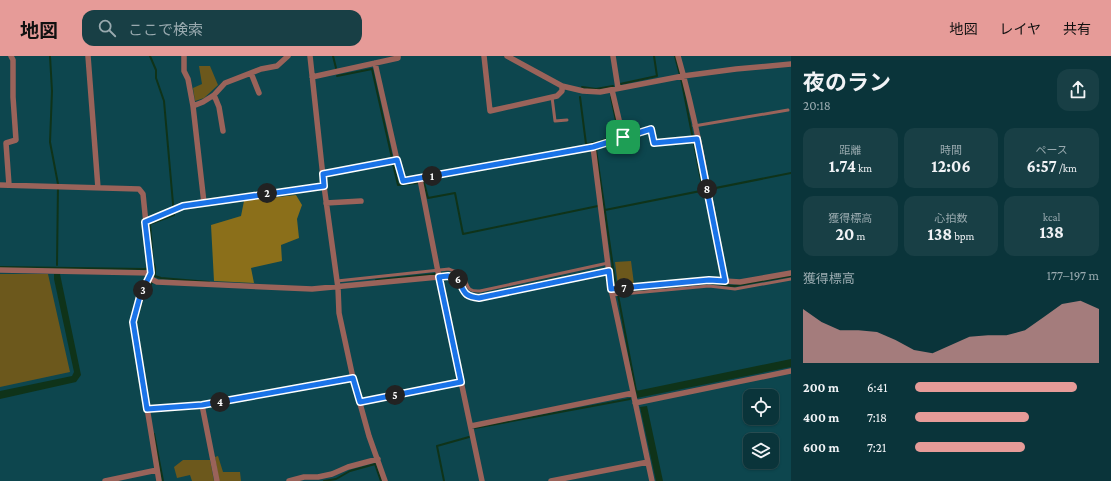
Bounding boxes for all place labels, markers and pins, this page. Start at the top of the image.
pin [606,120,640,154]
pin: 1 [422,166,442,186]
pin: 8 [697,179,717,199]
pin: 2 [257,183,277,203]
pin: 6 [448,269,468,289]
pin: 7 [614,278,634,298]
pin: 3 [133,280,153,300]
pin: 5 [385,385,405,405]
pin: 4 [210,392,230,412]

